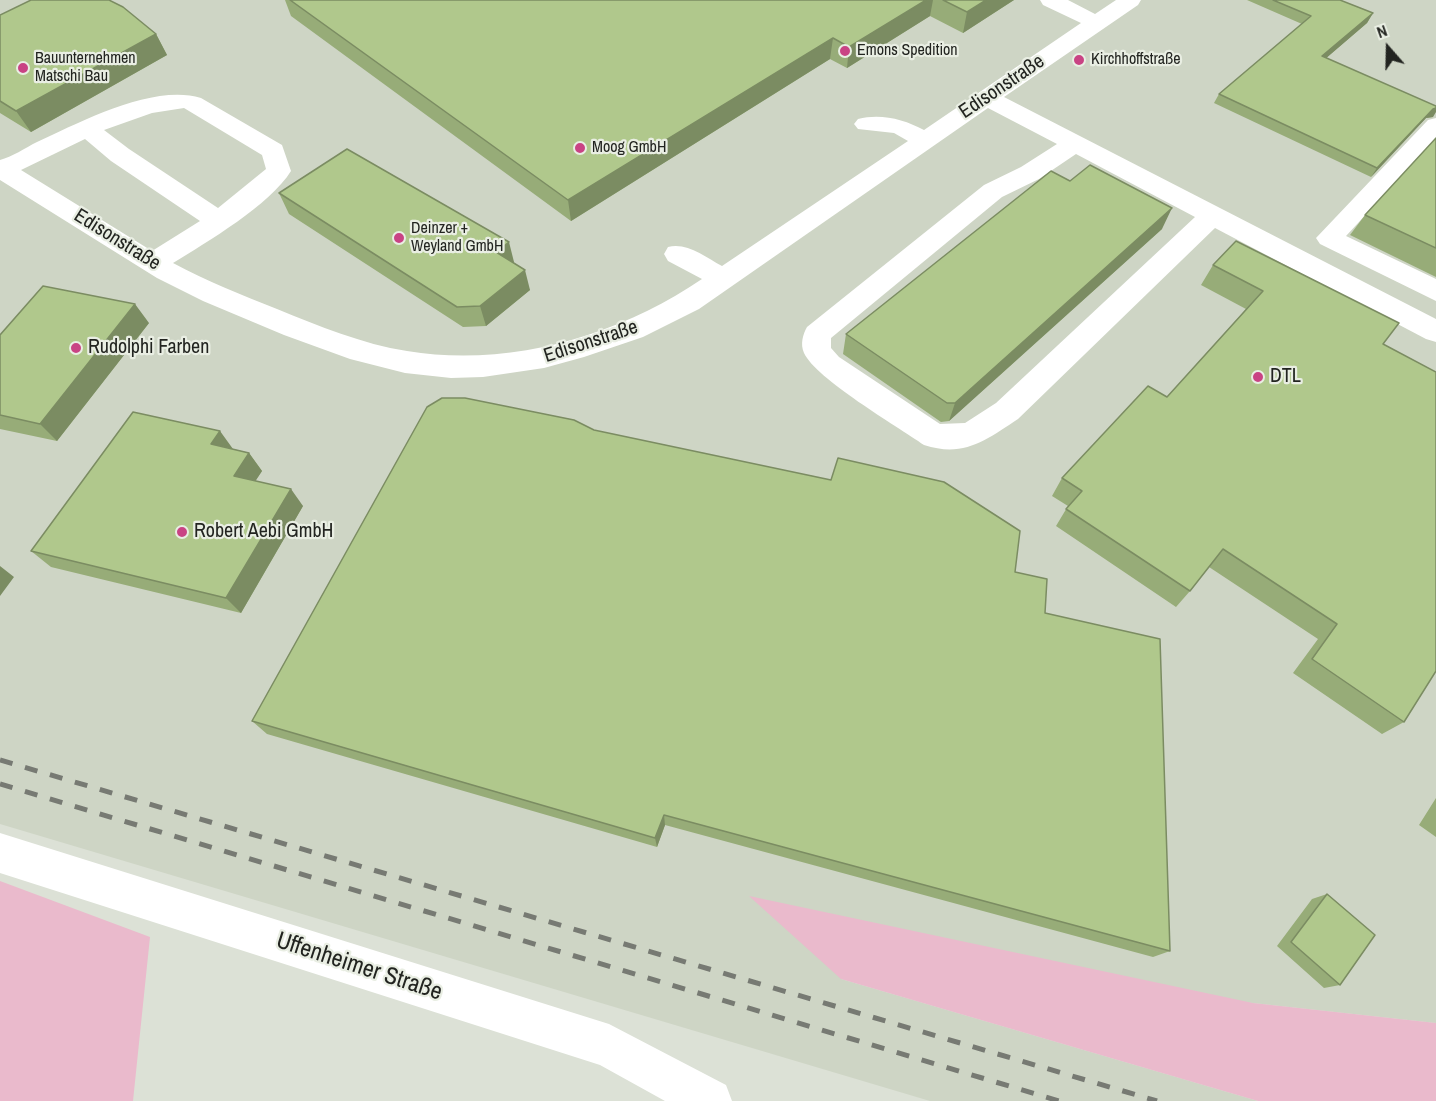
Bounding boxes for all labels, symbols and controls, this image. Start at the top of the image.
north arrow [1358,18,1418,78]
text: N [1374,19,1390,43]
place label: Emons Spedition [857,41,958,61]
marker: Emons Spedition [838,44,852,58]
place label: Bauunternehmen Matschi Bau [35,49,136,87]
street label: Edisonstraße [955,50,1049,124]
place label: Kirchhoffstraße [1091,50,1180,70]
marker: Kirchhoffstraße [1072,53,1086,67]
marker: Bauunternehmen Matschi Bau [16,61,30,75]
place label: Moog GmbH [592,138,666,158]
marker: Moog GmbH [573,141,587,155]
street label: Edisonstraße [69,204,165,276]
place label: Deinzer + Weyland GmbH [411,219,503,257]
marker: Deinzer + Weyland GmbH [392,231,406,245]
street label: Edisonstraße [541,316,641,368]
place label: Rudolphi Farben [88,336,209,360]
marker: Rudolphi Farben [69,341,83,355]
place label: DTL [1270,365,1301,389]
marker: DTL [1251,370,1265,384]
place label: Robert Aebi GmbH [194,520,333,544]
marker: Robert Aebi GmbH [175,525,189,539]
street label: Uffenheimer Straße [273,927,445,1007]

